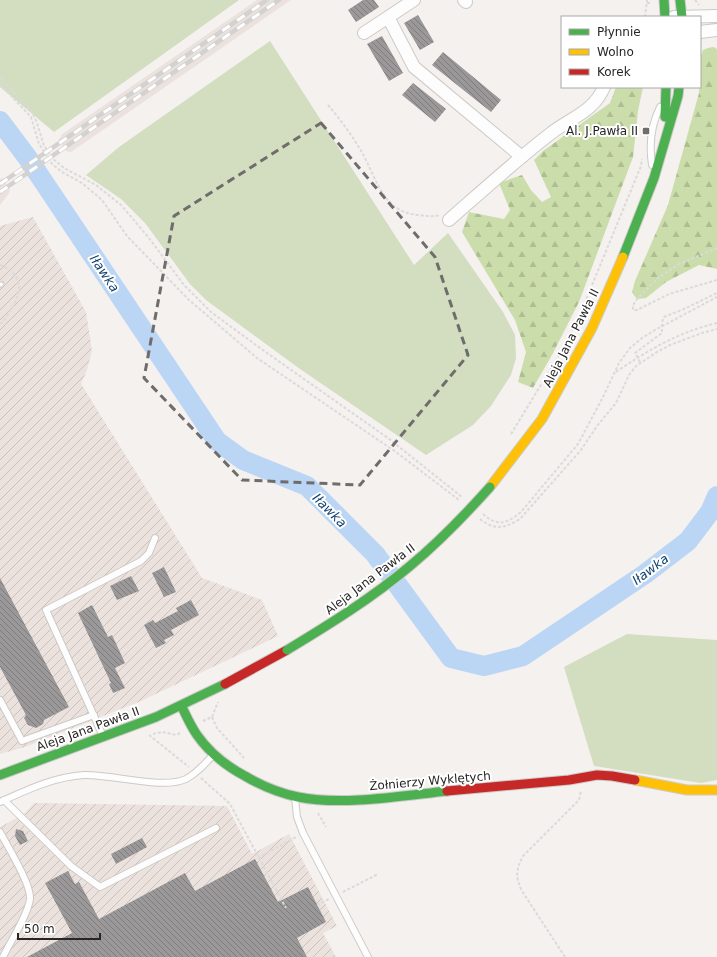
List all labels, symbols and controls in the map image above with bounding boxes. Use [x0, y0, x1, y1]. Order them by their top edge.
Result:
legend [561, 16, 701, 88]
text: Płynnie [597, 25, 641, 39]
text: Wolno [597, 45, 634, 59]
text: Korek [597, 65, 631, 79]
place label: Al. J.Pawła II [566, 124, 638, 138]
marker: Al. J.Pawła II [641, 126, 651, 136]
water label: Iławka [87, 252, 122, 295]
street label: Aleja Jana Pawła II [540, 286, 602, 390]
water label: Iławka [310, 490, 350, 530]
street label: Aleja Jana Pawła II [322, 541, 418, 617]
water label: Iławka [629, 551, 671, 588]
street label: Aleja Jana Pawła II [35, 704, 141, 754]
street label: Żołnierzy Wyklętych [369, 768, 491, 793]
scale bar [18, 915, 100, 941]
text: 50 m [24, 922, 55, 936]

